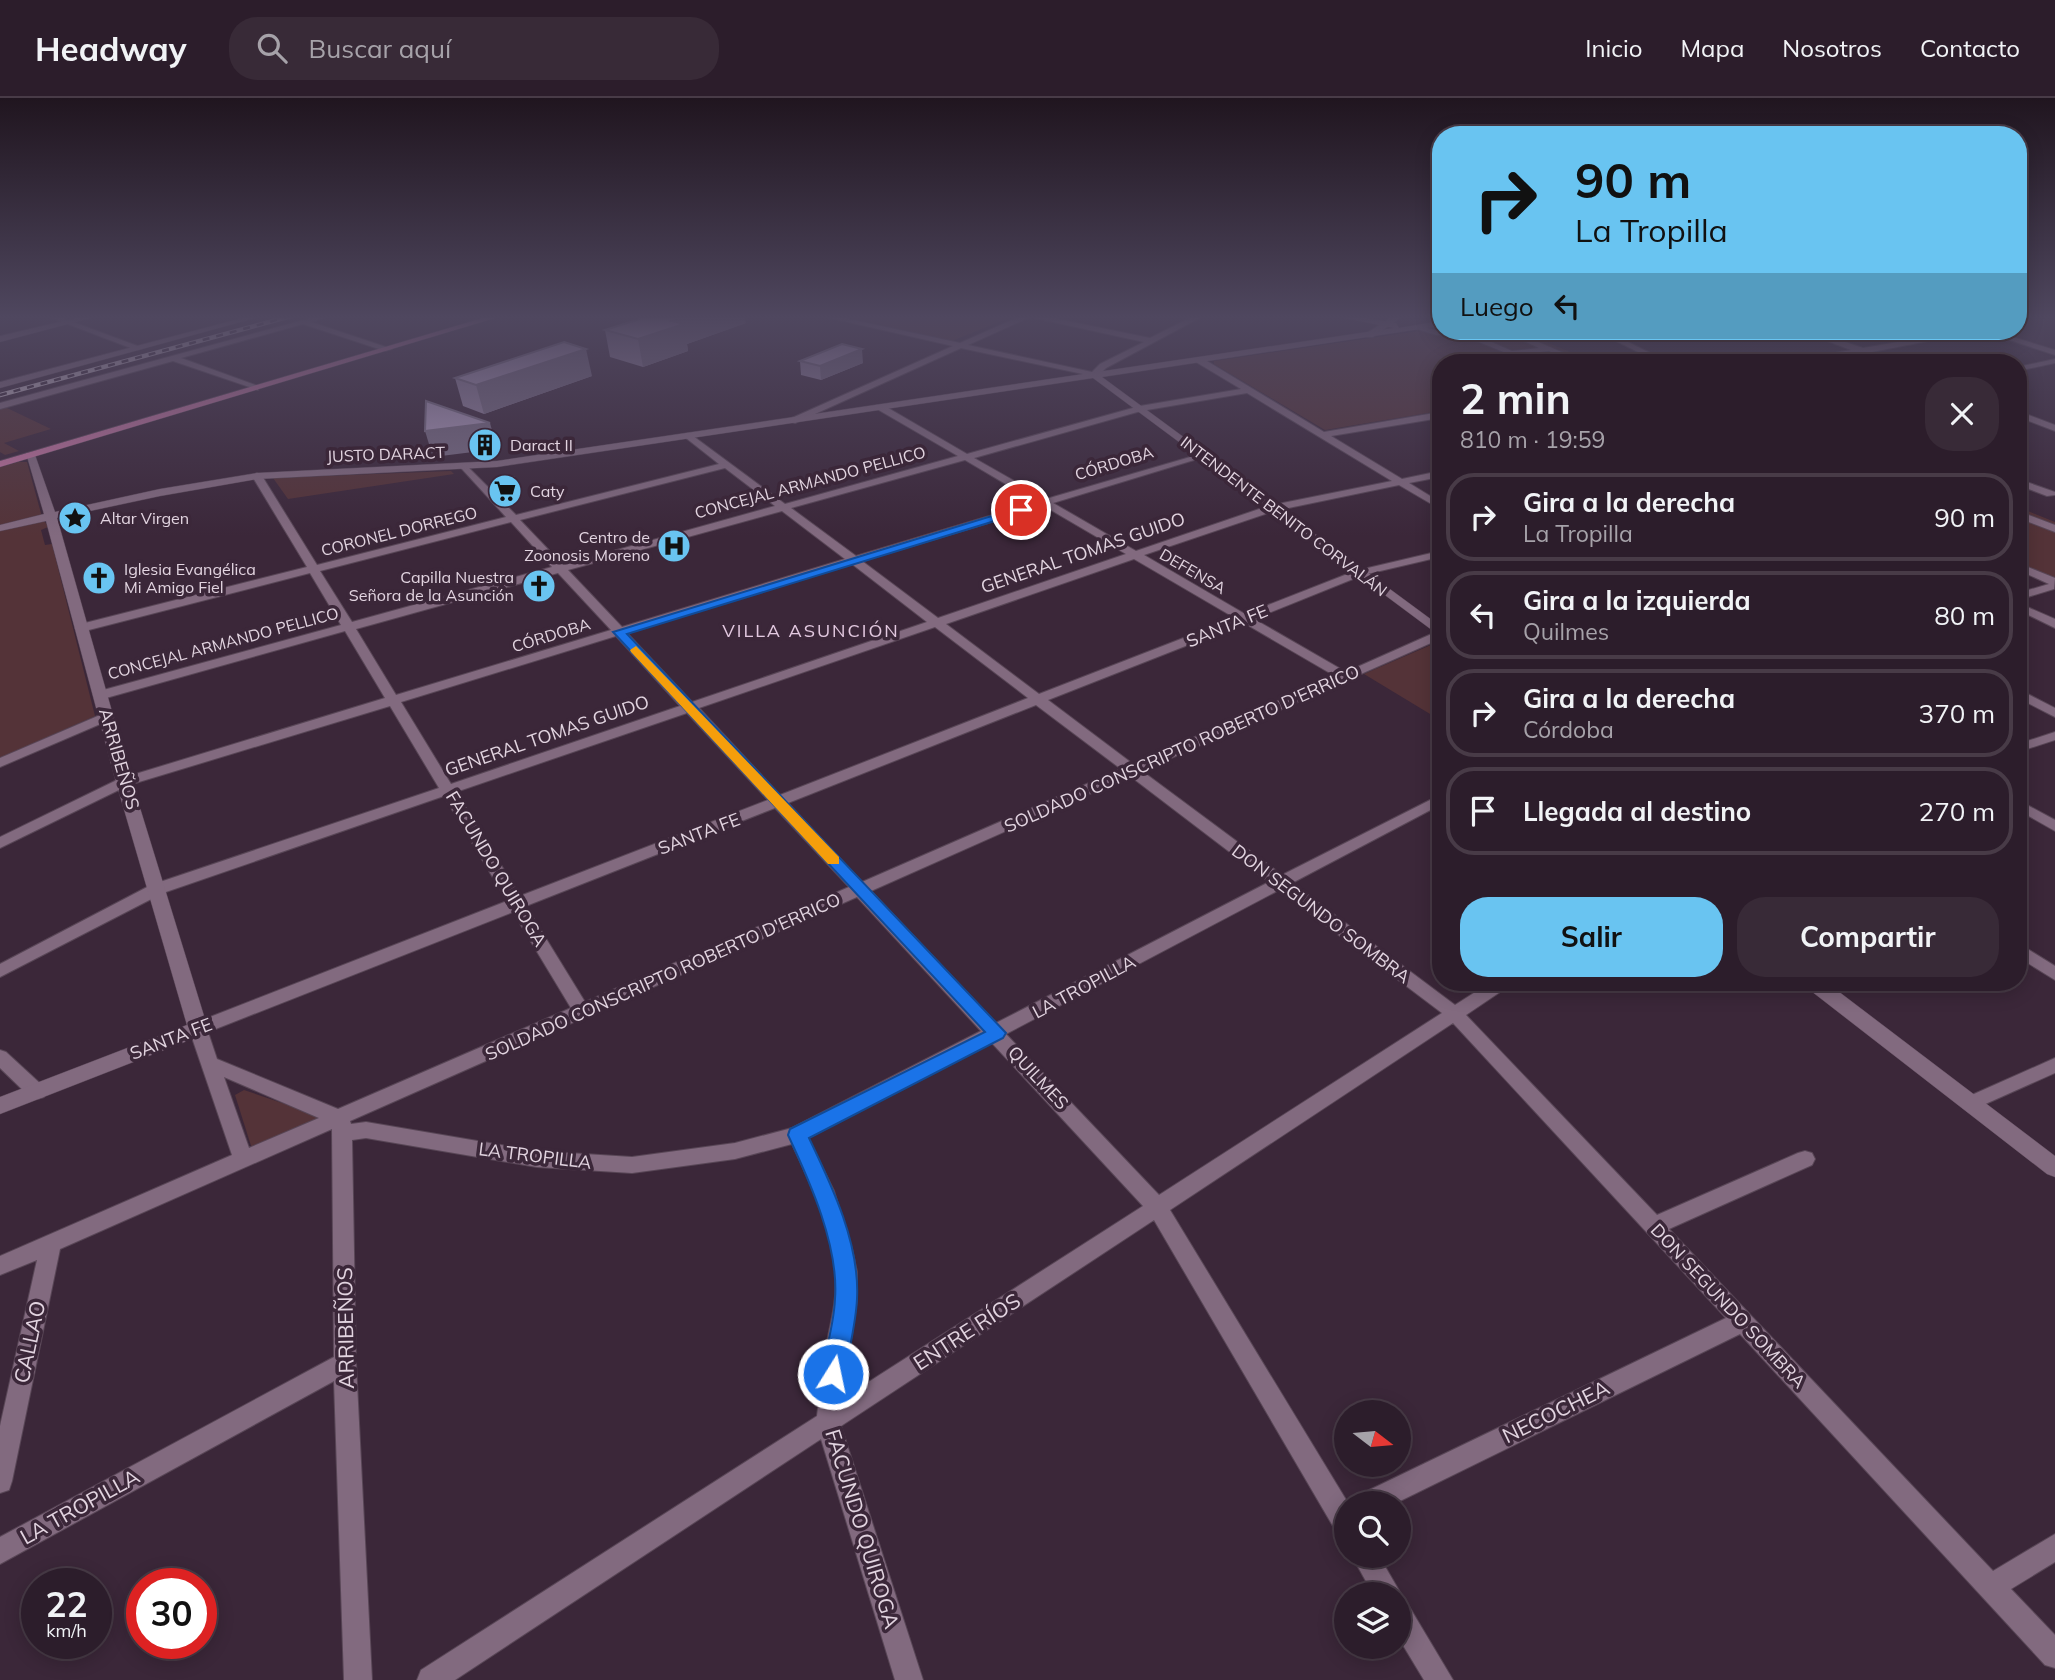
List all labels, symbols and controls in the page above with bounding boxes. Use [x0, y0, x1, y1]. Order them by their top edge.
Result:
search box [229, 17, 719, 80]
text: Headway [35, 28, 187, 69]
icon: search [253, 29, 291, 67]
text: Buscar aquí [309, 32, 451, 65]
text: Inicio [1585, 33, 1642, 63]
text: Mapa [1680, 33, 1744, 63]
text: Nosotros [1782, 33, 1882, 63]
text: Contacto [1920, 33, 2020, 63]
text: 90 m [1575, 149, 1691, 210]
icon: right [1460, 154, 1551, 245]
text: La Tropilla [1575, 210, 1728, 250]
icon: left [1548, 287, 1586, 325]
text: Luego [1460, 290, 1534, 323]
text: 2 min [1460, 372, 1571, 425]
button: close [1925, 377, 1999, 451]
text: 810 m · 19:59 [1460, 425, 1605, 454]
building icon: Daract II [466, 426, 504, 464]
street label: INTENDENTE BENITO CORVALÁN [1177, 432, 1391, 600]
place label: Daract II [510, 435, 573, 455]
street label: CONCEJAL ARMANDO PELLICO [692, 441, 928, 523]
street label: JUSTO DARACT [326, 442, 446, 466]
street label: CÓRDOBA [1072, 442, 1156, 484]
supermarket icon: Caty [486, 472, 524, 510]
pin [991, 480, 1051, 540]
place label: Caty [530, 481, 565, 501]
text: Gira a la derecha [1523, 486, 1735, 519]
icon: arrive [1002, 491, 1040, 529]
icon: right [1464, 498, 1502, 536]
place icon: Altar Virgen [56, 499, 94, 537]
text: 90 m [1934, 501, 1995, 534]
street label: CORONEL DORREGO [319, 502, 479, 560]
street label: GENERAL TOMAS GUIDO [978, 507, 1188, 598]
place label: Altar Virgen [100, 508, 189, 528]
text: La Tropilla [1523, 519, 1633, 548]
place label: Centro de Zoonosis Moreno [524, 527, 650, 565]
hospital icon: Centro de Zoonosis Moreno [655, 527, 693, 565]
street label: DEFENSA [1156, 544, 1230, 598]
church icon: Iglesia Evangélica Mi Amigo Fiel [80, 559, 118, 597]
place label: Iglesia Evangélica Mi Amigo Fiel [124, 559, 256, 597]
place label: Capilla Nuestra Señora de la Asunción [349, 567, 514, 605]
church icon: Capilla Nuestra Señora de la Asunción [520, 567, 558, 605]
text: Gira a la izquierda [1523, 584, 1751, 617]
icon: left [1464, 596, 1502, 634]
street label: SANTA FE [1183, 599, 1271, 652]
text: 80 m [1934, 599, 1995, 632]
street label: CONCEJAL ARMANDO PELLICO [105, 602, 341, 684]
street label: CÓRDOBA [509, 614, 593, 656]
text: Quilmes [1523, 617, 1609, 646]
district label: VILLA ASUNCIÓN [722, 619, 900, 642]
street label: SOLDADO CONSCRIPTO ROBERTO D'ERRICO [1001, 659, 1363, 838]
text: Gira a la derecha [1523, 682, 1735, 715]
street label: GENERAL TOMAS GUIDO [442, 690, 652, 781]
icon: right [1464, 694, 1502, 732]
text: 370 m [1919, 697, 1995, 730]
street label: ARRIBEÑOS [94, 706, 145, 812]
text: Córdoba [1523, 715, 1614, 744]
street label: FACUNDO QUIROGA [441, 787, 552, 951]
icon: arrive [1464, 792, 1502, 830]
text: Llegada al destino [1523, 795, 1751, 828]
text: 270 m [1919, 795, 1995, 828]
street label: SANTA FE [655, 807, 743, 860]
street label: DON SEGUNDO SOMBRA [1228, 839, 1415, 988]
street label: SOLDADO CONSCRIPTO ROBERTO D'ERRICO [482, 887, 844, 1066]
button: Salir [1460, 897, 1723, 977]
button: Compartir [1737, 897, 1999, 977]
street label: LA TROPILLA [1028, 950, 1139, 1023]
street label: SANTA FE [127, 1012, 215, 1065]
street label: QUILMES [1003, 1041, 1074, 1114]
street label: LA TROPILLA [477, 1137, 593, 1174]
street label: DON SEGUNDO SOMBRA [1646, 1218, 1811, 1393]
street label: ARRIBEÑOS [331, 1267, 359, 1389]
street label: ENTRE RÍOS [908, 1287, 1025, 1375]
street label: CALLAO [8, 1298, 50, 1385]
position arrow [796, 1337, 870, 1411]
street label: NECOCHEA [1498, 1374, 1614, 1448]
north arrow [1334, 1400, 1410, 1477]
map controls [1334, 1400, 1411, 1659]
street label: FACUNDO QUIROGA [820, 1426, 906, 1632]
street label: LA TROPILLA [15, 1462, 144, 1550]
button: search [1334, 1491, 1411, 1568]
speed limit sign: 30 [126, 1568, 217, 1659]
text: 22 [45, 1582, 88, 1626]
button: layers [1334, 1582, 1411, 1659]
text: km/h [46, 1619, 87, 1642]

